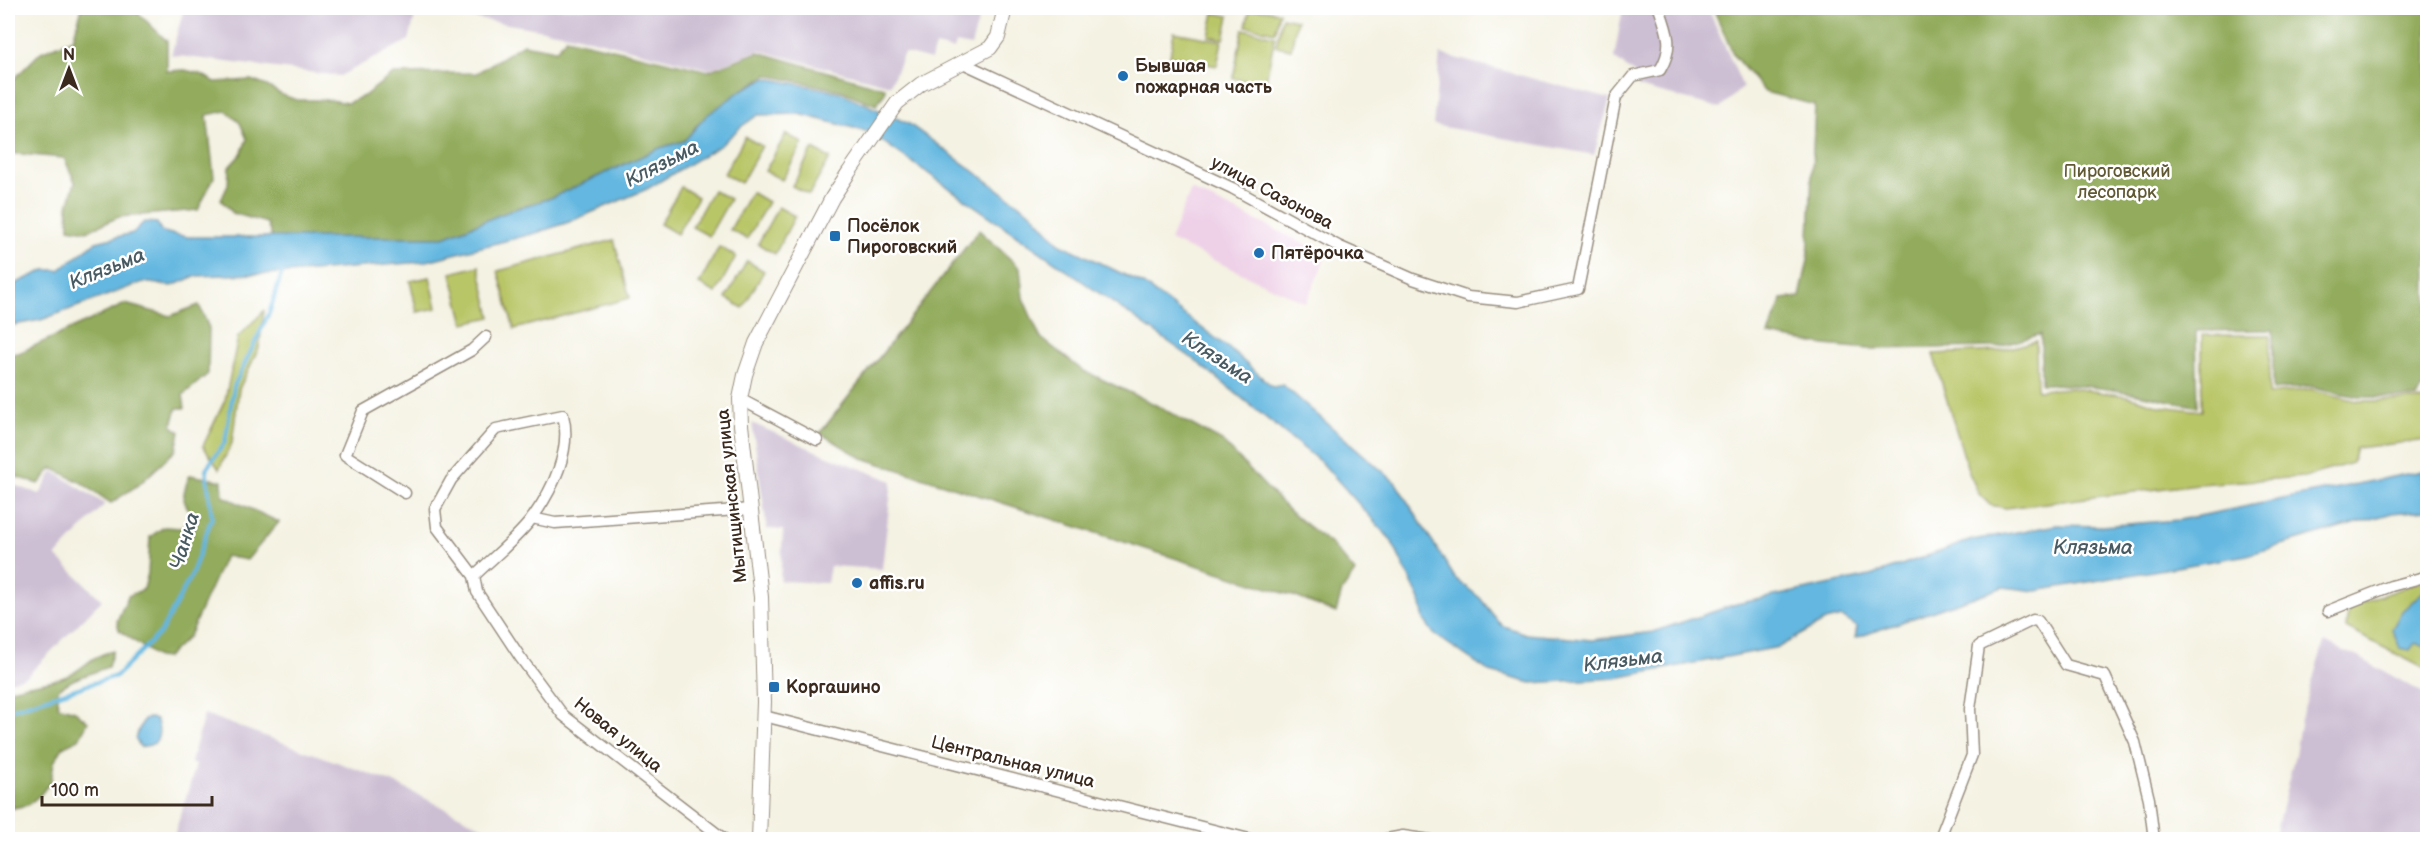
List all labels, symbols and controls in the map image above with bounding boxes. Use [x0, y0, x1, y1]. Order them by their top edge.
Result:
north arrow [39, 39, 99, 99]
text: N [63, 46, 75, 65]
place label: Бывшая пожарная часть [1135, 56, 1273, 98]
marker: Бывшая пожарная часть [1116, 69, 1130, 83]
water label: Клязьма [621, 135, 703, 193]
street label: улица Сазонова [1207, 152, 1337, 234]
park label: Пироговский лесопарк [2063, 161, 2171, 203]
place label: Посёлок Пироговский [847, 216, 957, 258]
marker: Посёлок Пироговский [828, 229, 842, 243]
water label: Клязьма [65, 243, 149, 295]
place label: Пятёрочка [1271, 243, 1364, 264]
marker: Пятёрочка [1252, 246, 1266, 260]
water label: Клязьма [1177, 326, 1257, 390]
street label: Мытищинская улица [712, 408, 752, 584]
water label: Чанка [165, 509, 205, 573]
water label: Клязьма [2053, 536, 2133, 560]
place label: affis.ru [869, 573, 925, 594]
marker: affis.ru [850, 576, 864, 590]
water label: Клязьма [1582, 644, 1664, 678]
place label: Коргашино [786, 677, 881, 698]
marker: Коргашино [767, 680, 781, 694]
street label: Новая улица [570, 693, 667, 777]
street label: Центральная улица [929, 732, 1097, 793]
scale bar [42, 769, 212, 807]
text: 100 m [51, 780, 99, 801]

